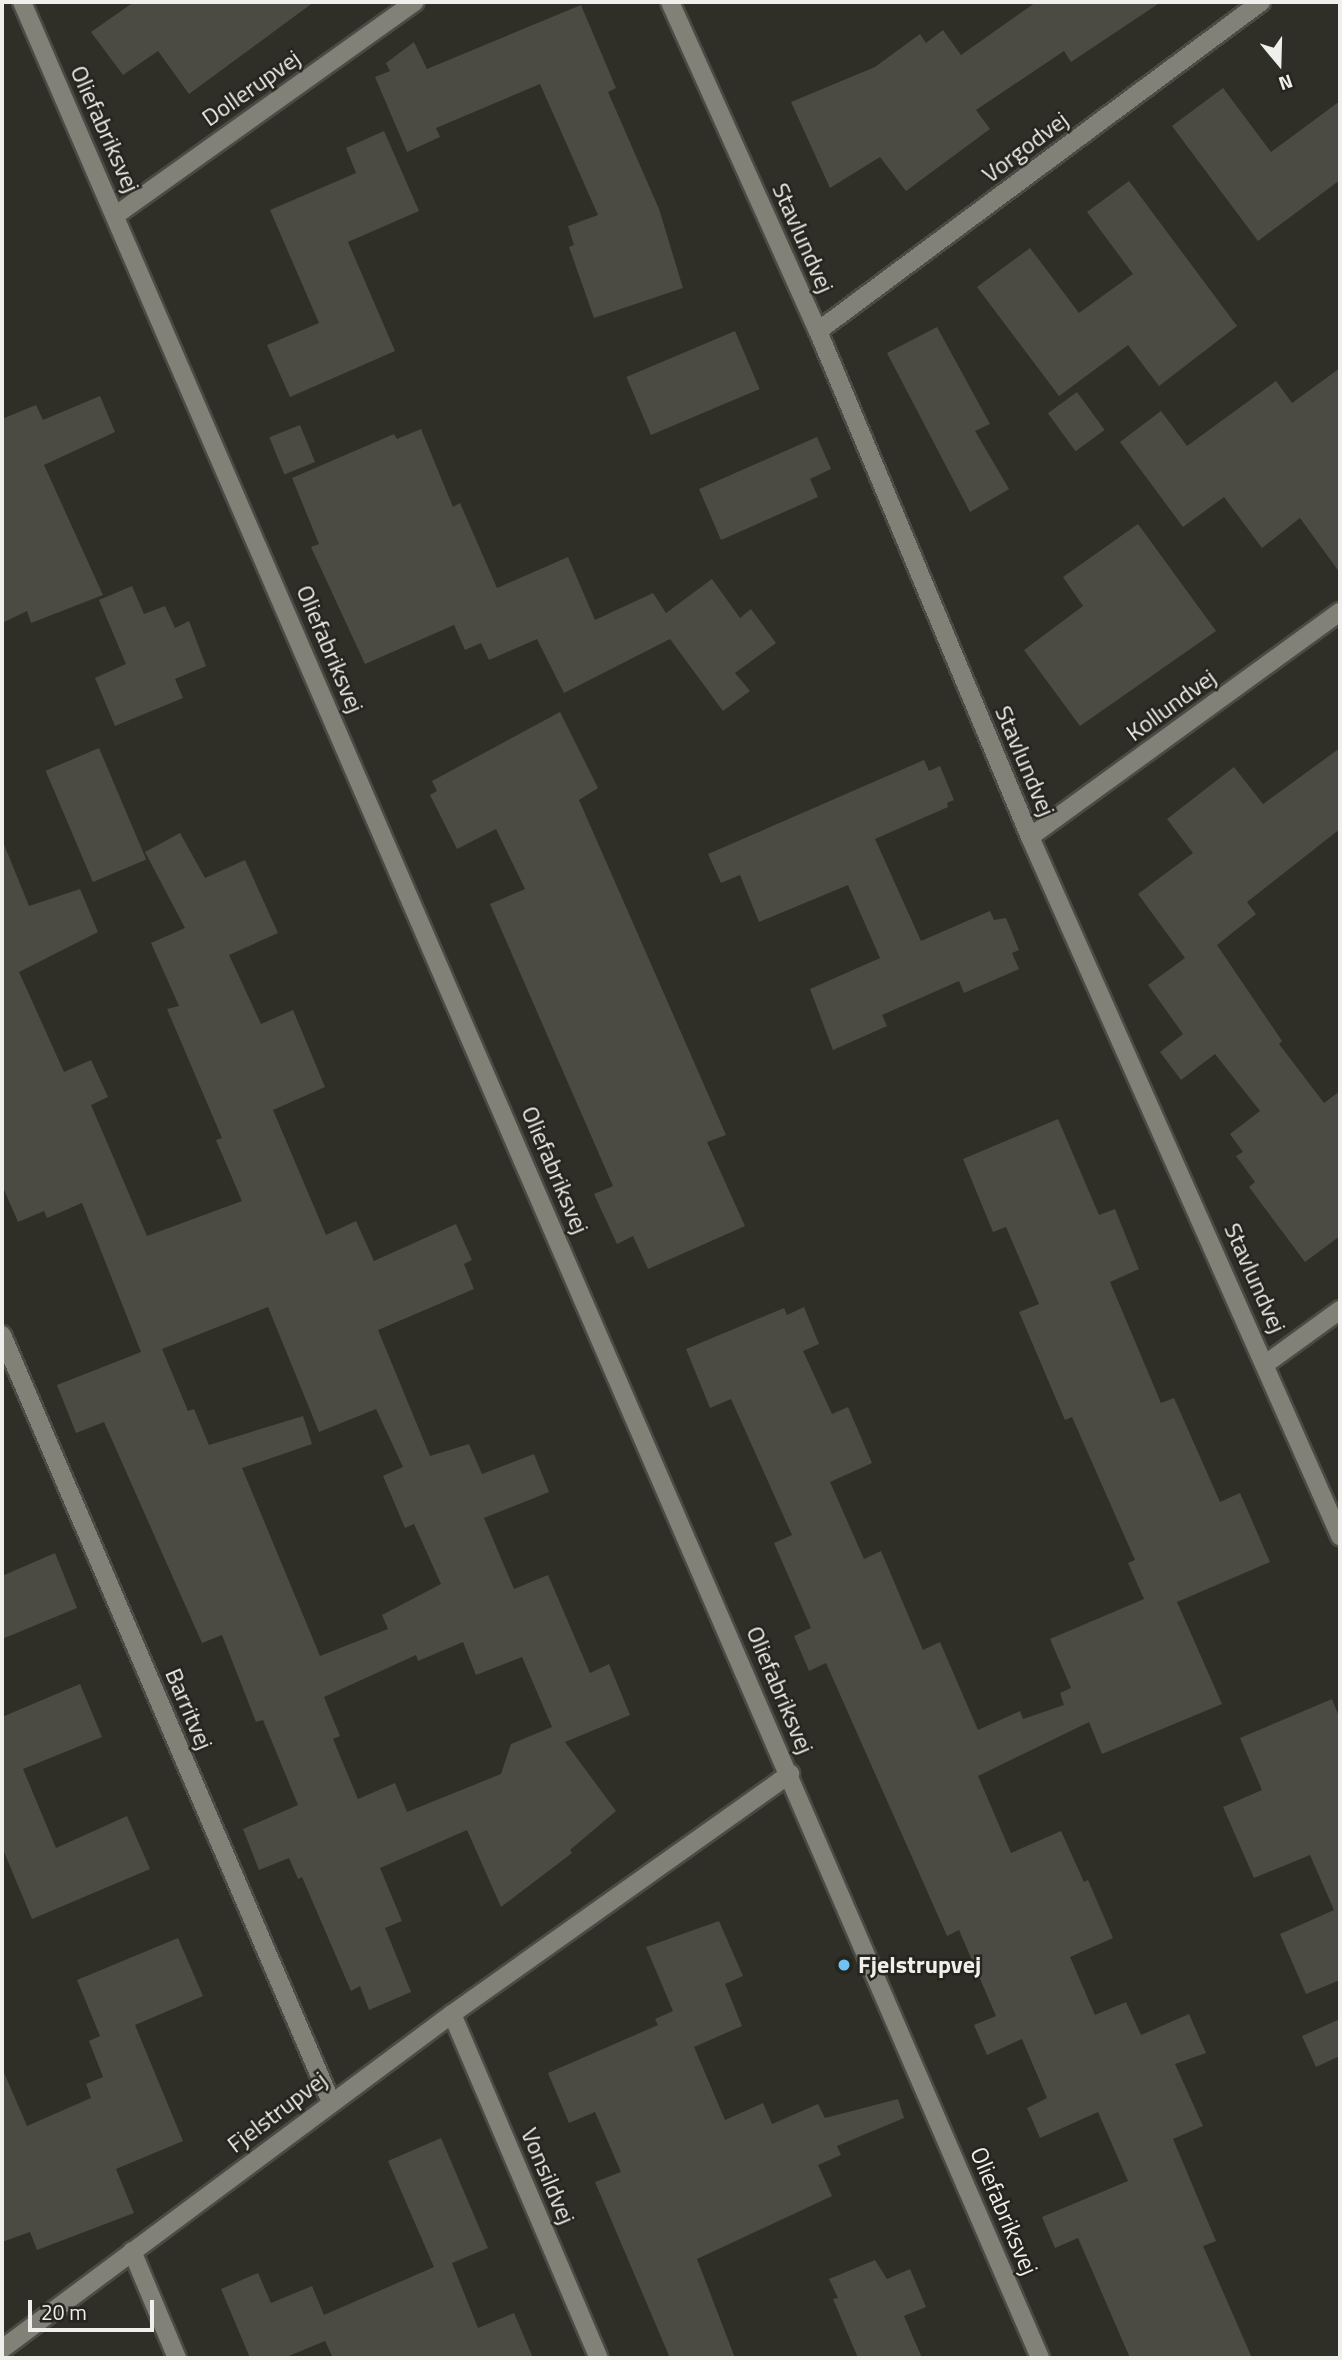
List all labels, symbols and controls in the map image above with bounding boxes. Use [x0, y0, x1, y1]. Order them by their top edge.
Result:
north arrow [1244, 28, 1314, 98]
street label: Dollerupvej [196, 44, 306, 132]
street label: Oliefabriksvej [64, 61, 146, 197]
text: N [1275, 67, 1297, 99]
street label: Vorgodvej [976, 105, 1074, 189]
street label: Stavlundvej [766, 179, 840, 297]
street label: Oliefabriksvej [290, 581, 370, 717]
street label: Kollundvej [1120, 663, 1222, 747]
street label: Stavlundvej [989, 701, 1061, 821]
street label: Oliefabriksvej [515, 1102, 595, 1238]
street label: Stavlundvej [1218, 1219, 1292, 1337]
street label: Oliefabriksvej [740, 1622, 820, 1758]
street label: Barritvej [159, 1664, 219, 1754]
place label: Fjelstrupvej [858, 1951, 981, 1979]
marker: Fjelstrupvej [836, 1957, 852, 1973]
street label: Fjelstrupvej [221, 2065, 333, 2159]
street label: Vonsildvej [515, 2123, 581, 2229]
street label: Oliefabriksvej [964, 2143, 1044, 2279]
scale bar [32, 2286, 158, 2330]
text: 20 m [41, 2296, 87, 2328]

